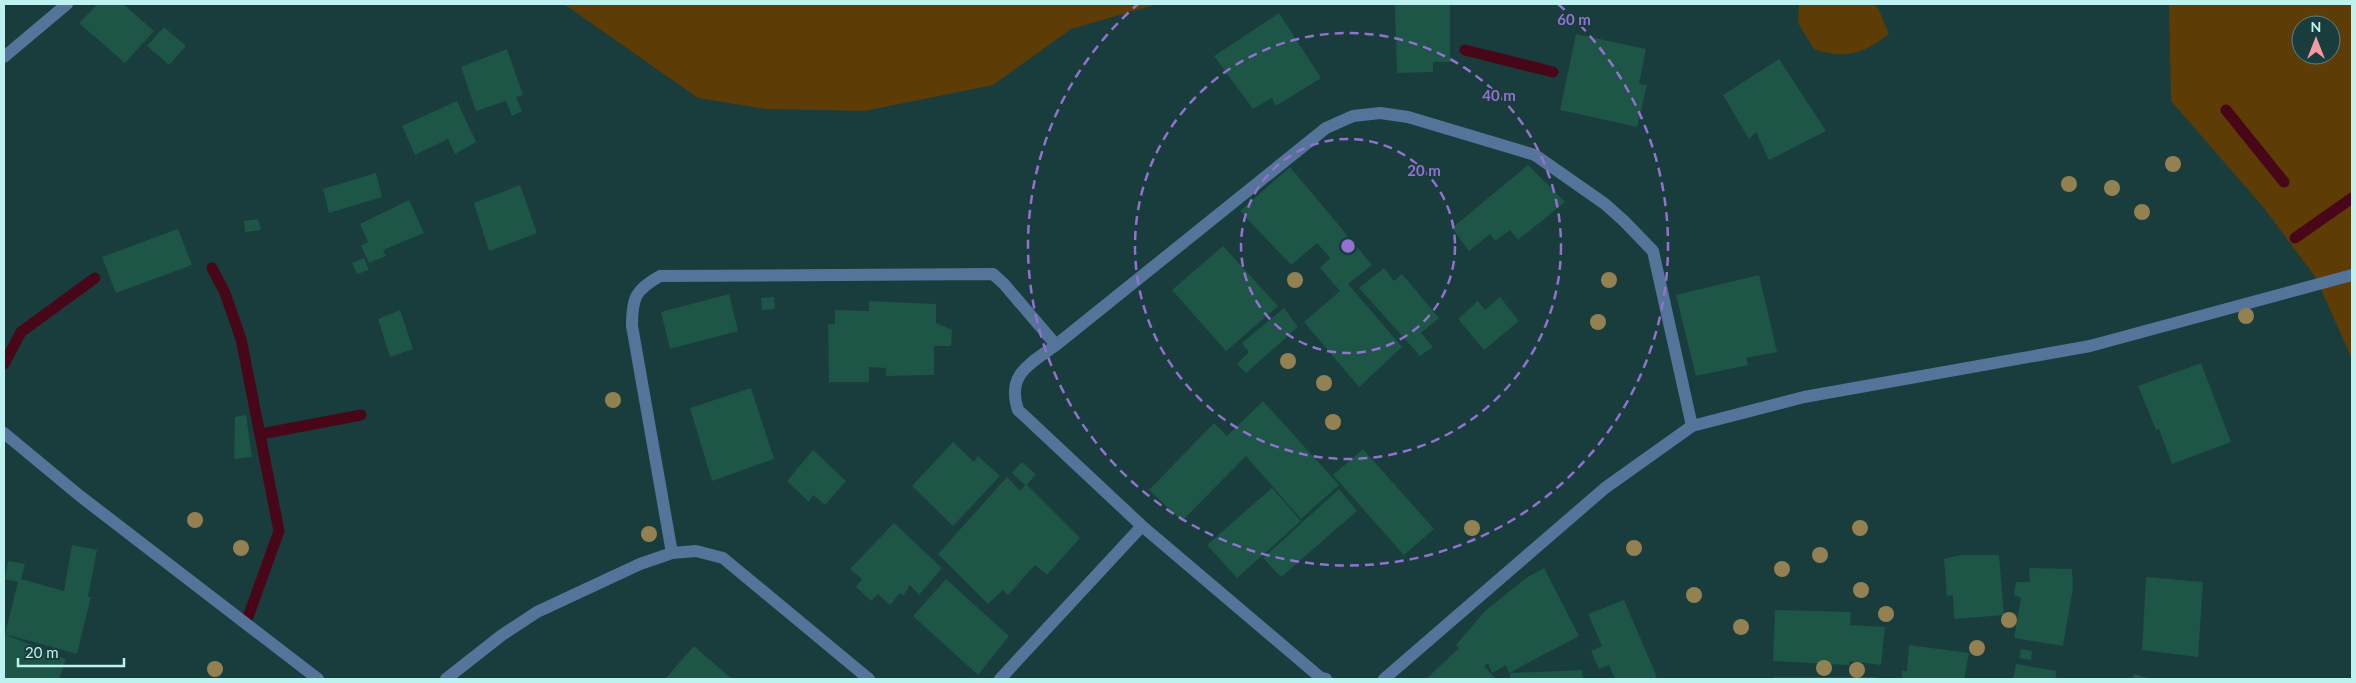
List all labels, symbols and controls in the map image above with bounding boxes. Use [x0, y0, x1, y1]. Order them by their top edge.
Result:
text: 60 m [1557, 10, 1591, 28]
north arrow [2291, 15, 2341, 65]
text: N [2311, 18, 2321, 35]
text: 40 m [1482, 86, 1516, 104]
text: 20 m [1407, 161, 1441, 179]
centre of rings [1339, 237, 1357, 255]
scale bar [18, 636, 124, 668]
text: 20 m [25, 643, 59, 661]

